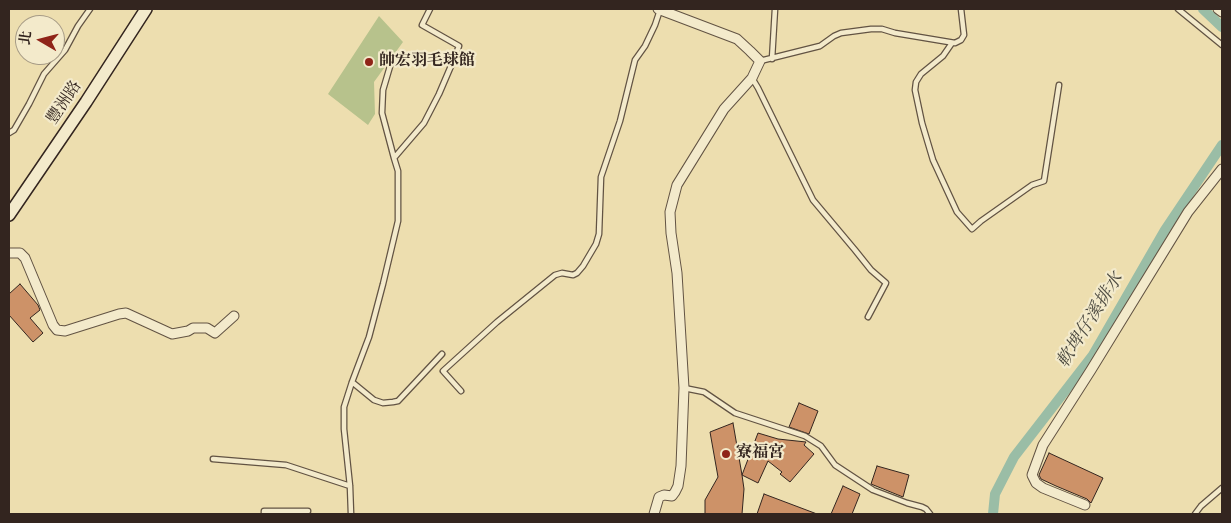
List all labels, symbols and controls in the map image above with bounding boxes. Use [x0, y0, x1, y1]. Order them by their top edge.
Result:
north arrow [15, 15, 65, 65]
text: 北 [16, 30, 35, 46]
place label: 帥宏羽毛球館 [379, 52, 475, 72]
marker: 帥宏羽毛球館 [363, 56, 375, 68]
street label: 豐洲路 [44, 78, 86, 128]
water label: 軟埤仔溪排水 [1053, 269, 1129, 373]
place label: 寮福宮 [736, 444, 784, 464]
marker: 寮福宮 [720, 448, 732, 460]

